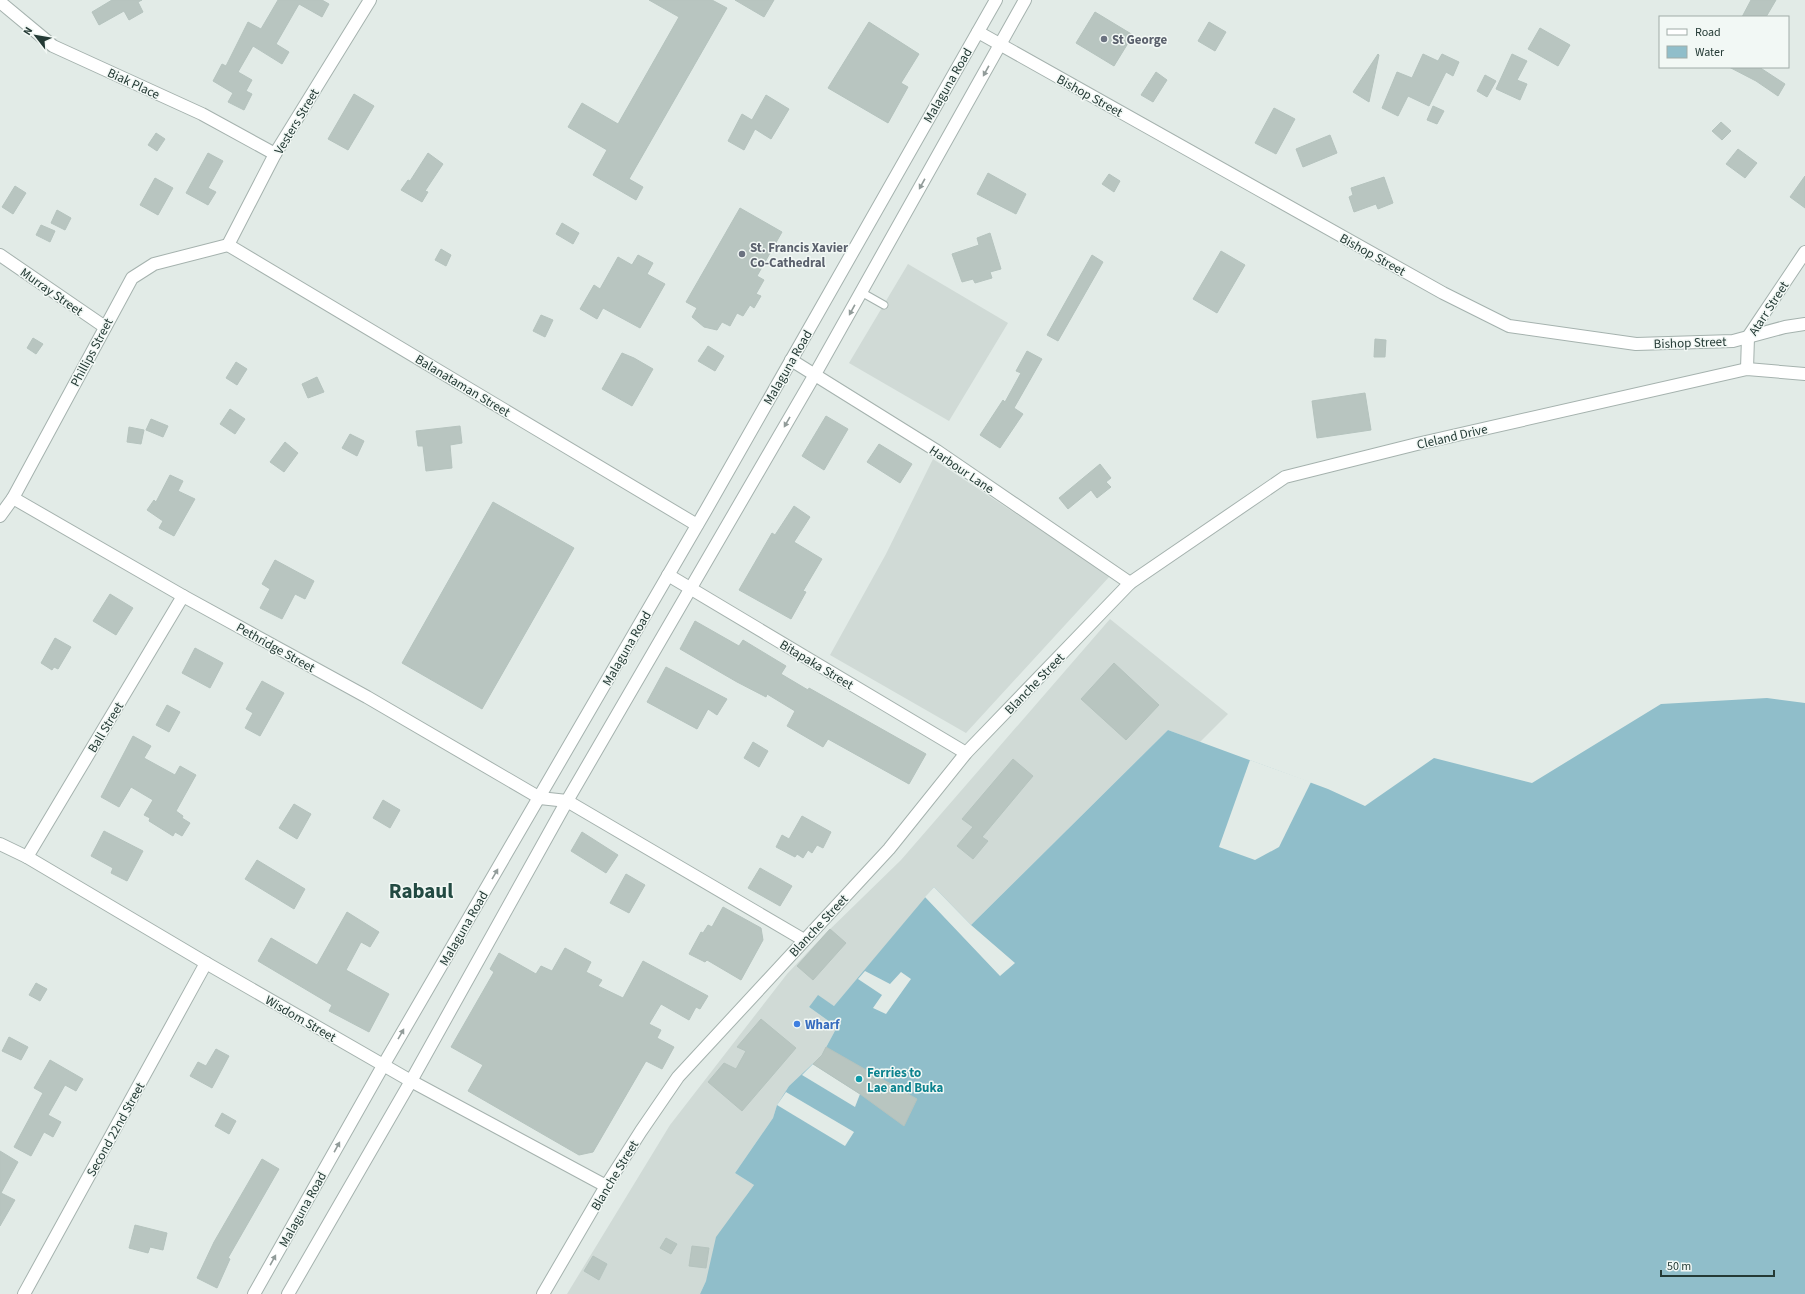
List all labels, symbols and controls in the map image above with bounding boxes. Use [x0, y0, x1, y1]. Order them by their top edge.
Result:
north arrow [16, 16, 56, 56]
legend [1659, 16, 1789, 68]
text: N [20, 24, 36, 38]
text: Road [1695, 24, 1721, 41]
place label: St George [1112, 31, 1167, 49]
marker: St George [1099, 34, 1109, 44]
text: Water [1695, 44, 1725, 61]
street label: Malaguna Road [919, 45, 977, 126]
street label: Biak Place [105, 64, 163, 104]
one-way arrow [983, 65, 990, 77]
street label: Bishop Street [1053, 70, 1126, 122]
street label: Vesters Street [270, 85, 324, 158]
one-way arrow [919, 178, 926, 190]
street label: Bishop Street [1336, 229, 1409, 281]
place label: St. Francis Xavier Co-Cathedral [750, 239, 849, 272]
marker: St. Francis Xavier Co-Cathedral [737, 249, 747, 259]
street label: Murray Street [16, 264, 87, 320]
street label: Atarr Street [1744, 277, 1794, 339]
one-way arrow [848, 304, 855, 315]
street label: Phillips Street [66, 314, 118, 390]
street label: Malaguna Road [759, 327, 817, 408]
street label: Bishop Street [1653, 333, 1727, 353]
street label: Balanataman Street [412, 350, 514, 422]
one-way arrow [783, 417, 791, 427]
street label: Cleland Drive [1415, 420, 1489, 454]
street label: Harbour Lane [926, 442, 997, 498]
street label: Malaguna Road [598, 608, 656, 689]
street label: Pethridge Street [233, 619, 319, 677]
street label: Bitapaka Street [776, 636, 857, 694]
street label: Blanche Street [1001, 649, 1069, 718]
street label: Ball Street [84, 698, 128, 756]
one-way arrow [492, 868, 499, 880]
district label: Rabaul [389, 876, 453, 906]
street label: Malaguna Road [435, 888, 493, 969]
street label: Blanche Street [785, 890, 853, 961]
street label: Wisdom Street [262, 991, 340, 1047]
place label: Wharf [805, 1016, 840, 1034]
marker: Wharf [792, 1019, 802, 1029]
one-way arrow [398, 1028, 405, 1040]
place label: Ferries to Lae and Buka [867, 1064, 943, 1097]
marker: Ferries to Lae and Buka [854, 1074, 864, 1084]
street label: Second 22nd Street [82, 1078, 150, 1180]
street label: Blanche Street [587, 1136, 643, 1214]
one-way arrow [333, 1141, 340, 1153]
street label: Malaguna Road [275, 1169, 331, 1250]
scale bar [1661, 1252, 1774, 1278]
one-way arrow [269, 1254, 276, 1266]
text: 50 m [1667, 1258, 1691, 1275]

